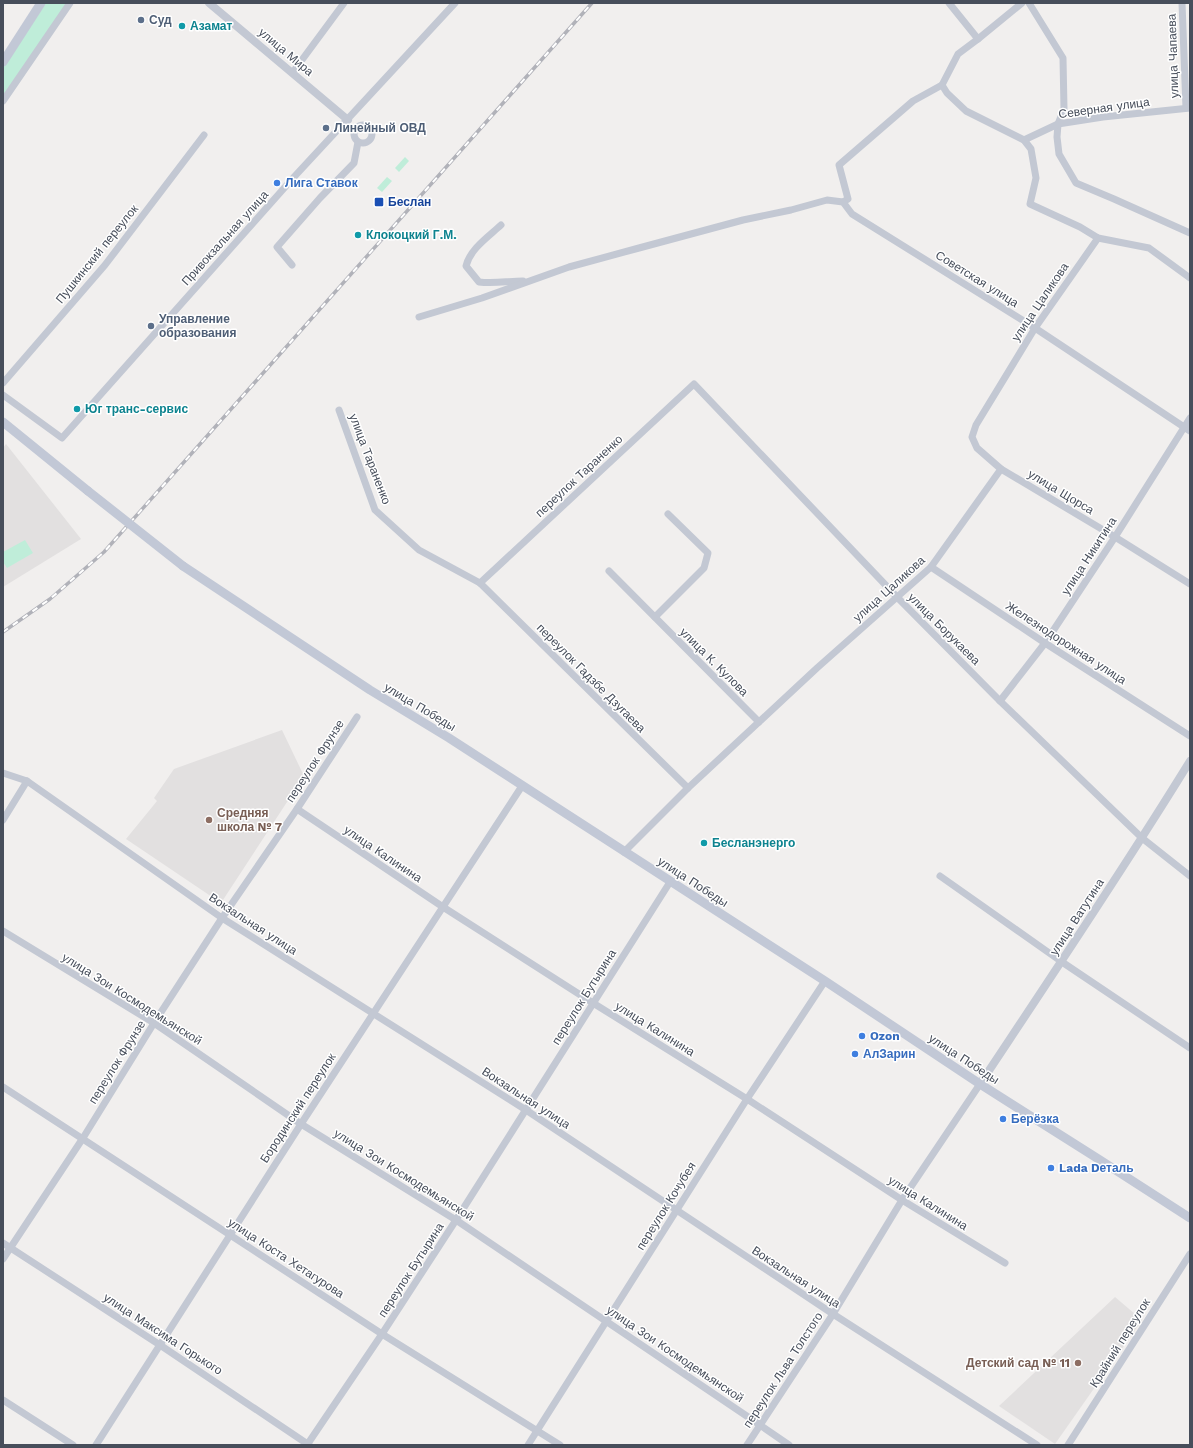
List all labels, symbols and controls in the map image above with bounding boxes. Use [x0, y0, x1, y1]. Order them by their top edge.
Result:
place label: Суд [149, 13, 172, 27]
street label: улица Чапаева [1165, 13, 1181, 98]
marker: Суд [136, 15, 146, 25]
place label: Азамат [190, 19, 233, 33]
marker: Азамат [177, 21, 187, 31]
street label: улица Мира [256, 25, 316, 79]
street label: Северная улица [1058, 95, 1151, 121]
place label: Линейный ОВД [334, 121, 426, 135]
marker: Линейный ОВД [321, 123, 331, 133]
place label: Лига Ставок [285, 176, 359, 190]
marker: Лига Ставок [272, 178, 282, 188]
street label: Привокзальная улица [179, 188, 271, 288]
place label: Беслан [388, 195, 431, 209]
marker: Беслан [373, 196, 385, 208]
street label: Пушкинский переулок [53, 201, 142, 306]
place label: Клокоцкий Г.М. [366, 228, 457, 242]
marker: Клокоцкий Г.М. [353, 230, 363, 240]
street label: Советская улица [933, 248, 1021, 310]
street label: улица Цаликова [1009, 260, 1072, 344]
place label: Управление образования [159, 312, 236, 340]
marker: Управление образования [146, 321, 156, 331]
place label: Юг транс-сервис [85, 402, 188, 416]
marker: Юг транс-сервис [72, 404, 82, 414]
street label: улица Тараненко [346, 412, 394, 507]
street label: переулок Тараненко [533, 432, 626, 520]
street label: улица Щорса [1026, 467, 1097, 517]
street label: улица Никитина [1059, 514, 1120, 598]
street label: улица Цаликова [850, 553, 928, 625]
street label: улица Борукаева [905, 590, 983, 668]
street label: Железнодорожная улица [1003, 599, 1129, 687]
street label: переулок Гадзбе Дзугаева [534, 621, 648, 735]
street label: улица К. Кулова [677, 625, 751, 699]
street label: улица Победы [382, 680, 458, 734]
street label: переулок Фрунзе [283, 717, 347, 805]
place label: Средняя школа № 7 [217, 806, 282, 834]
marker: Средняя школа № 7 [204, 815, 214, 825]
street label: улица Калинина [341, 823, 425, 885]
place label: Бесланэнерго [712, 836, 795, 850]
marker: Бесланэнерго [699, 838, 709, 848]
street label: улица Победы [655, 854, 731, 910]
street label: улица Ватутина [1047, 876, 1107, 958]
street label: Вокзальная улица [206, 890, 300, 958]
street label: переулок Бутырина [549, 947, 619, 1047]
street label: улица Зои Космодемьянской [60, 950, 204, 1048]
street label: улица Калинина [613, 999, 698, 1059]
street label: переулок Фрунзе [86, 1017, 148, 1106]
place label: Ozon [870, 1029, 900, 1043]
marker: Ozon [857, 1031, 867, 1041]
street label: улица Победы [926, 1031, 1002, 1087]
place label: АлЗарин [863, 1047, 915, 1061]
marker: АлЗарин [850, 1049, 860, 1059]
street label: Бородинский переулок [257, 1050, 339, 1165]
street label: Вокзальная улица [479, 1064, 573, 1132]
place label: Берёзка [1011, 1112, 1059, 1126]
marker: Берёзка [998, 1114, 1008, 1124]
street label: улица Зои Космодемьянской [332, 1126, 476, 1224]
street label: переулок Кочубея [633, 1159, 699, 1253]
place label: Lada Dеталь [1059, 1161, 1134, 1175]
marker: Lada Dеталь [1046, 1163, 1056, 1173]
street label: улица Калинина [886, 1173, 971, 1233]
street label: улица Коста Хетагурова [225, 1215, 347, 1301]
street label: переулок Бутырина [375, 1220, 447, 1320]
street label: Вокзальная улица [749, 1243, 843, 1311]
street label: улица Максима Горького [101, 1290, 225, 1378]
street label: Крайний переулок [1087, 1295, 1153, 1390]
street label: улица Зои Космодемьянской [604, 1303, 746, 1405]
street label: переулок Льва Толстого [740, 1309, 826, 1430]
place label: Детский сад № 11 [966, 1356, 1070, 1370]
marker: Детский сад № 11 [1073, 1358, 1083, 1368]

